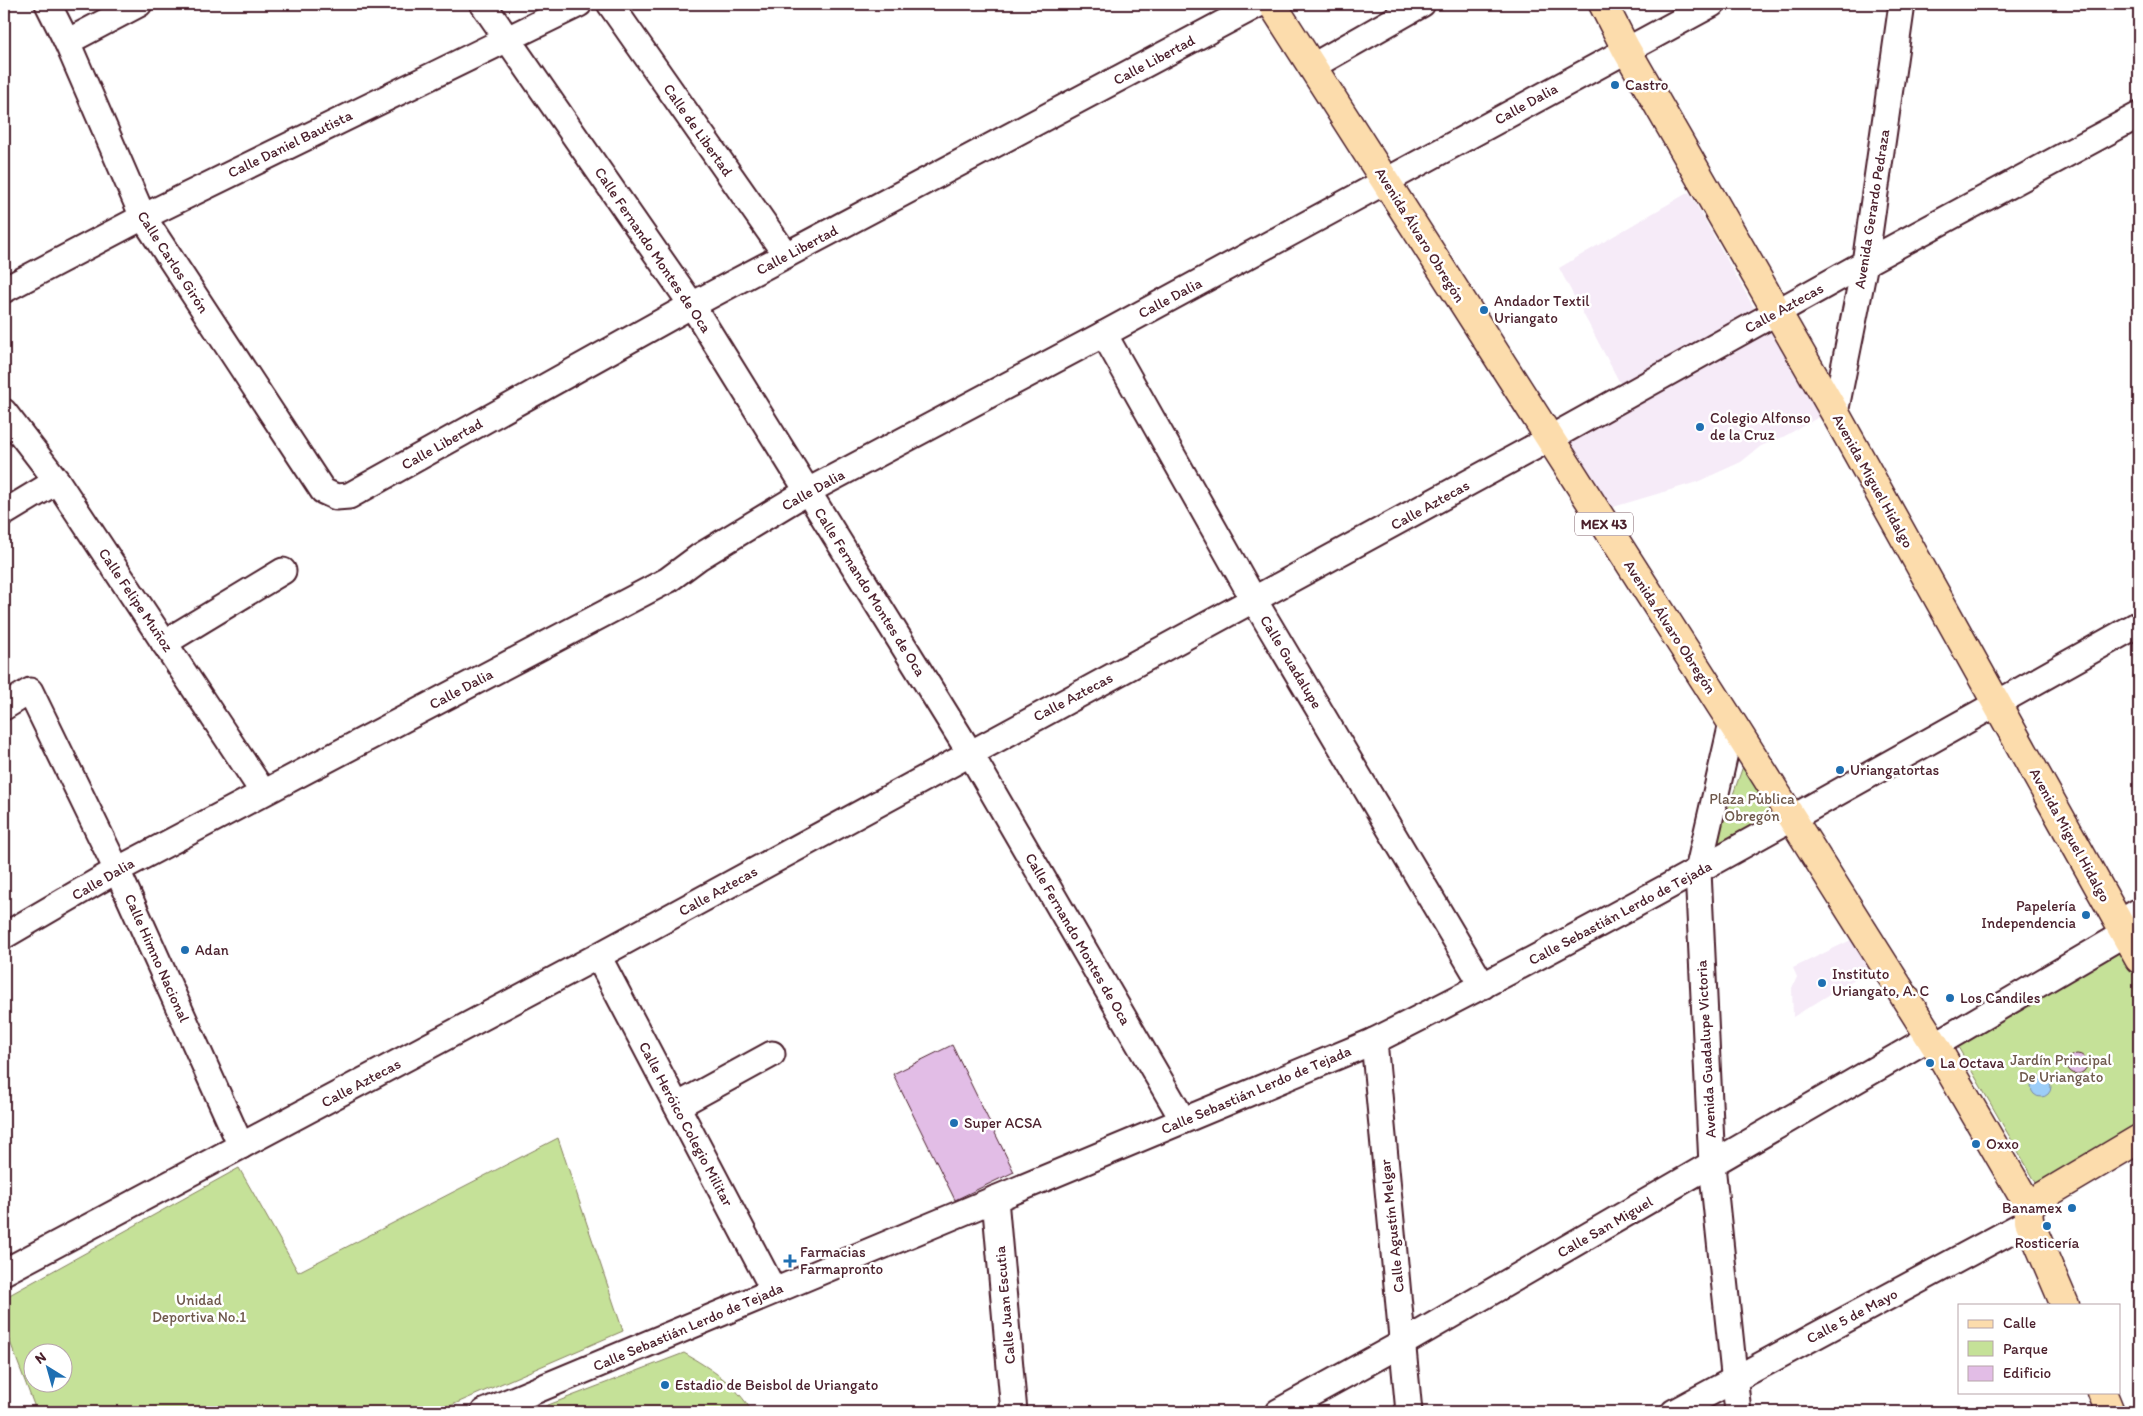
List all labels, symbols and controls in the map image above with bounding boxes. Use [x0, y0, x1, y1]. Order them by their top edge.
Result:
street label: Calle Libertad [1110, 31, 1198, 89]
place label: Castro [1625, 76, 1668, 94]
street label: Calle Dalia [1491, 79, 1561, 129]
marker: Castro [1609, 79, 1621, 91]
street label: Calle de Libertad [659, 80, 737, 180]
street label: Calle Daniel Bautista [225, 106, 355, 182]
street label: Avenida Gerardo Pedraza [1850, 128, 1894, 290]
street label: Calle Fernando Montes de Oca [591, 164, 715, 336]
street label: Avenida Álvaro Obregón [1371, 164, 1469, 306]
street label: Calle Carlos Girón [133, 208, 213, 317]
street label: Calle Libertad [753, 221, 841, 279]
street label: Calle Dalia [1135, 274, 1205, 322]
street label: Calle Aztecas [1741, 279, 1827, 337]
place label: Andador Textil Uriangato [1494, 292, 1590, 327]
marker: Andador Textil Uriangato [1478, 304, 1490, 316]
place label: Colegio Alfonso de la Cruz [1710, 409, 1811, 444]
street label: Avenida Miguel Hidalgo [1829, 411, 1917, 551]
street label: Calle Libertad [398, 414, 486, 474]
marker: Colegio Alfonso de la Cruz [1694, 421, 1706, 433]
street label: Calle Dalia [778, 465, 848, 515]
street label: Calle Aztecas [1387, 476, 1473, 534]
street label: Calle Fernando Montes de Oca [810, 504, 930, 680]
road number: MEX 43 [1575, 512, 1633, 536]
street label: Calle Felipe Muñoz [95, 545, 177, 655]
street label: Avenida Álvaro Obregón [1620, 557, 1720, 698]
street label: Calle Guadalupe [1256, 612, 1326, 712]
street label: Calle Dalia [426, 665, 496, 713]
street label: Calle Aztecas [1030, 668, 1116, 725]
place label: Uriangatortas [1850, 761, 1940, 779]
marker: Uriangatortas [1834, 764, 1846, 776]
street label: Avenida Miguel Hidalgo [2026, 765, 2114, 905]
park label: Plaza Pública Obregón [1709, 790, 1795, 825]
street label: Calle Fernando Montes de Oca [1021, 850, 1135, 1029]
street label: Calle Dalia [69, 854, 138, 904]
street label: Calle Sebastián Lerdo de Tejada [1525, 857, 1715, 969]
street label: Calle Aztecas [675, 862, 761, 920]
street label: Calle Himno Nacional [121, 891, 194, 1026]
place label: Papelería Independencia [1981, 897, 2077, 932]
marker: Papelería Independencia [2080, 909, 2092, 921]
place label: Adan [195, 941, 229, 959]
marker: Adan [179, 944, 191, 956]
street label: Avenida Guadalupe Victoria [1692, 959, 1720, 1138]
place label: Instituto Uriangato, A. C [1832, 965, 1930, 1000]
marker: Instituto Uriangato, A. C [1816, 977, 1828, 989]
place label: Los Candiles [1960, 989, 2041, 1007]
marker: Los Candiles [1944, 992, 1956, 1004]
street label: Calle Heróico Colegio Militar [635, 1039, 737, 1209]
street label: Calle Sebastián Lerdo de Tejada [1158, 1041, 1354, 1138]
park label: Jardín Principal De Uriangato [2010, 1051, 2113, 1086]
street label: Calle Aztecas [318, 1054, 404, 1111]
place label: La Octava [1940, 1054, 2005, 1072]
marker: La Octava [1924, 1057, 1936, 1069]
place label: Super ACSA [964, 1114, 1042, 1132]
marker: Super ACSA [948, 1117, 960, 1129]
place label: Oxxo [1986, 1135, 2019, 1153]
marker: Oxxo [1970, 1138, 1982, 1150]
street label: Calle Agustín Melgar [1376, 1158, 1408, 1294]
street label: Calle San Miguel [1554, 1192, 1657, 1262]
place label: Banamex [2002, 1199, 2063, 1217]
marker: Banamex [2066, 1202, 2078, 1214]
marker: Rosticería [2041, 1220, 2053, 1232]
place label: Rosticería [2015, 1234, 2080, 1252]
place label: Farmacias Farmapronto [800, 1243, 883, 1278]
street label: Calle Juan Escutia [991, 1245, 1019, 1365]
marker: Farmacias Farmapronto [784, 1255, 796, 1267]
street label: Calle Sebastián Lerdo de Tejada [590, 1278, 786, 1375]
street label: Calle 5 de Mayo [1803, 1284, 1901, 1348]
park label: Unidad Deportiva No.1 [152, 1291, 246, 1326]
legend [1958, 1304, 2120, 1394]
text: Calle [2003, 1314, 2036, 1332]
text: Parque [2003, 1340, 2048, 1358]
north arrow [22, 1344, 72, 1394]
text: N [32, 1348, 49, 1368]
text: Edificio [2003, 1364, 2051, 1382]
place label: Estadio de Beisbol de Uriangato [675, 1376, 878, 1394]
marker: Estadio de Beisbol de Uriangato [659, 1379, 671, 1391]

